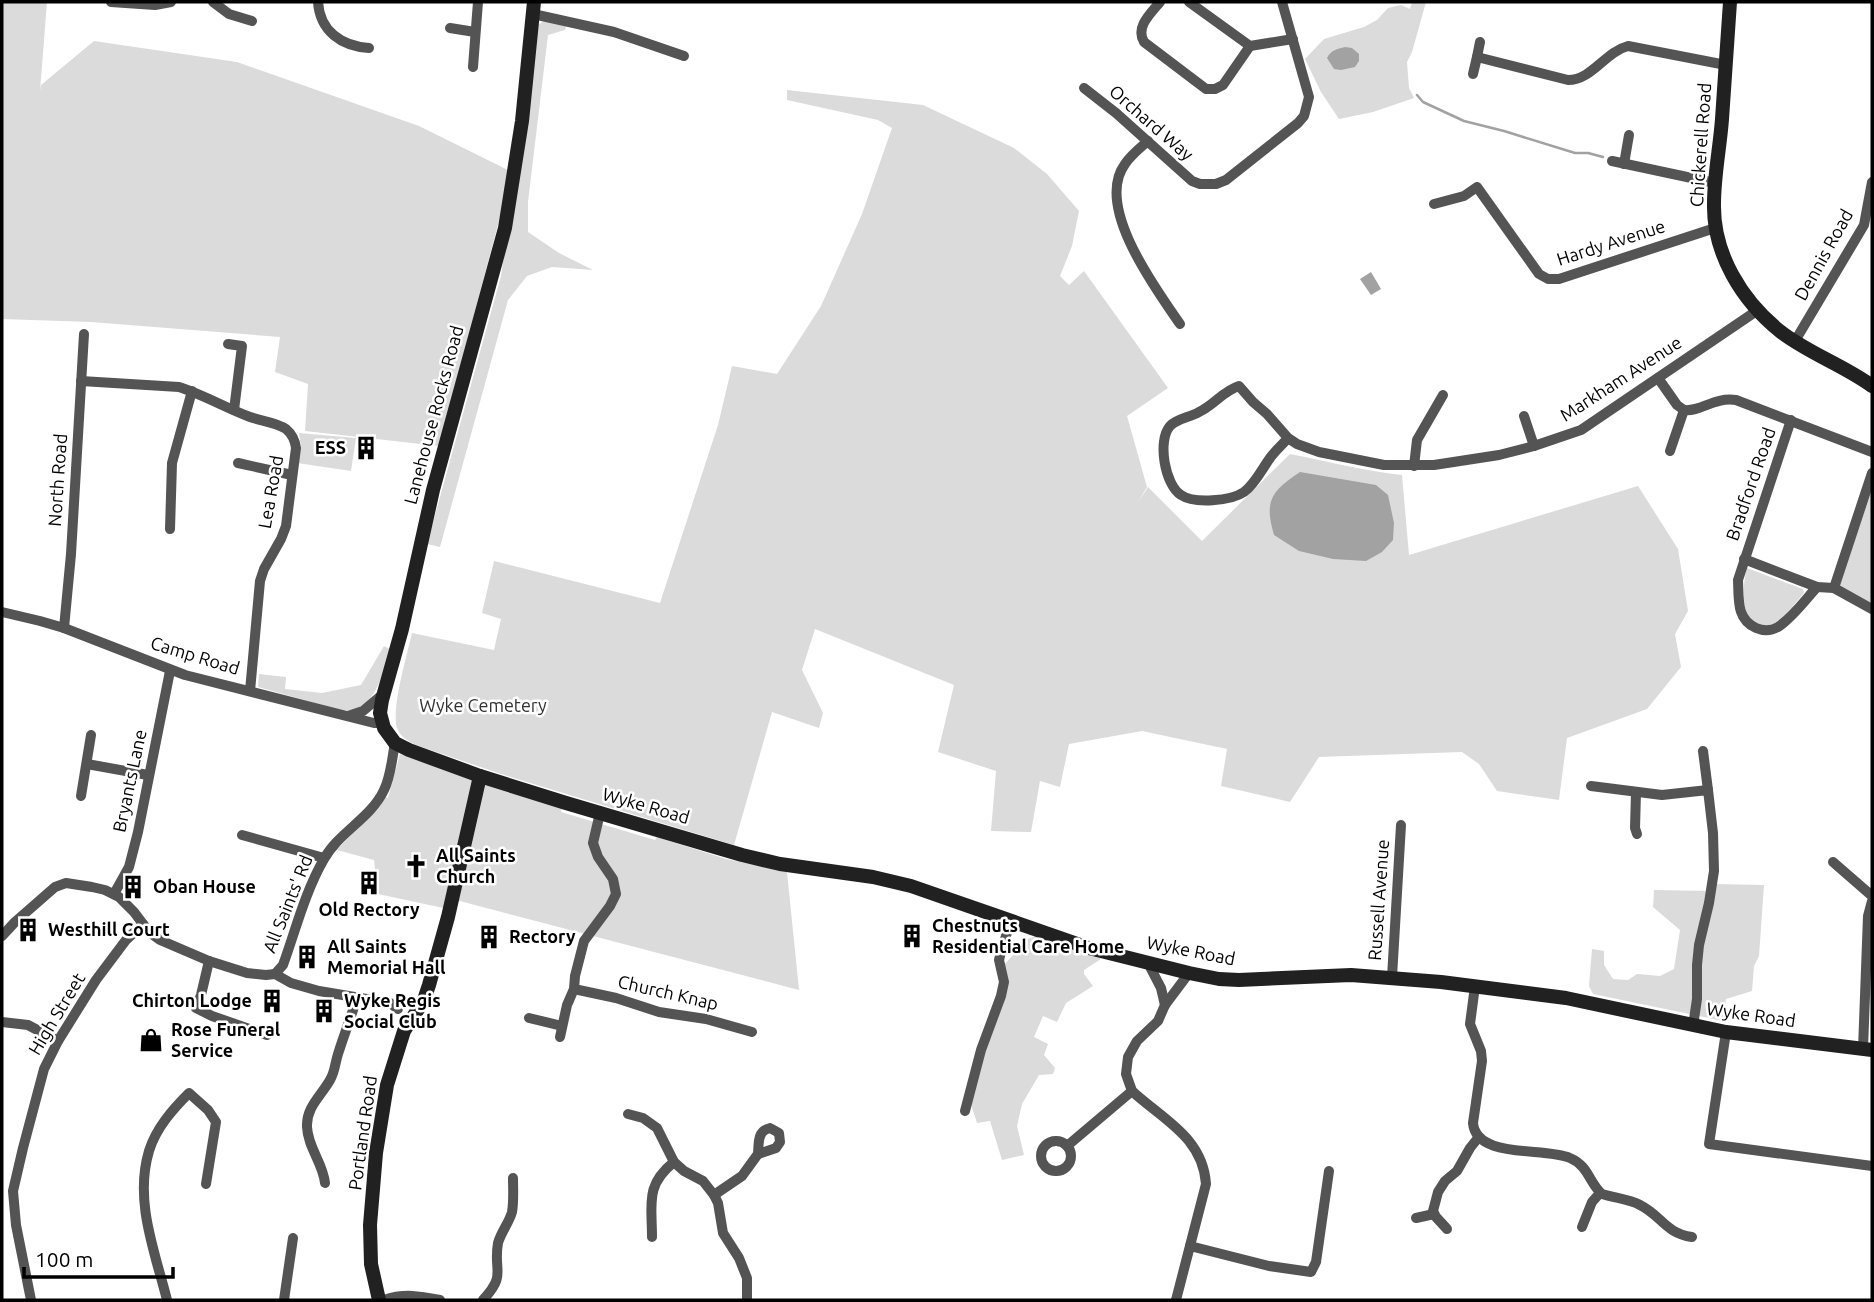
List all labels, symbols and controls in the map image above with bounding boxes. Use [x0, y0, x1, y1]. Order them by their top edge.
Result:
street label: Orchard Way [1106, 80, 1198, 164]
street label: Chickerell Road [1686, 82, 1714, 208]
street label: Dennis Road [1790, 205, 1856, 304]
street label: Hardy Avenue [1554, 215, 1667, 269]
street label: Lanehouse Rocks Road [400, 323, 467, 506]
street label: Markham Avenue [1556, 331, 1685, 425]
street label: Bradford Road [1721, 424, 1779, 543]
street label: North Road [44, 433, 70, 527]
building icon: ESS [352, 434, 380, 462]
place label: ESS [315, 437, 346, 457]
street label: Lea Road [254, 454, 286, 530]
street label: Camp Road [148, 632, 242, 678]
park label: Wyke Cemetery [419, 695, 547, 715]
street label: Bryants Lane [108, 728, 150, 834]
street label: Wyke Road [600, 783, 692, 827]
street label: Russell Avenue [1364, 839, 1392, 961]
place label: All Saints Church [436, 845, 516, 886]
street label: All Saints' Rd [258, 852, 316, 955]
church icon: All Saints Church [402, 852, 430, 880]
building icon: Old Rectory [355, 869, 383, 897]
building icon: Oban House [119, 873, 147, 901]
place label: Oban House [153, 876, 256, 896]
place label: Old Rectory [318, 899, 420, 919]
place label: Chestnuts Residential Care Home [932, 915, 1124, 956]
building icon: Westhill Court [14, 916, 42, 944]
place label: Westhill Court [48, 919, 170, 939]
building icon: Chestnuts Residential Care Home [898, 922, 926, 950]
building icon: Rectory [475, 923, 503, 951]
place label: Rectory [509, 926, 576, 946]
street label: Wyke Road [1145, 932, 1237, 968]
place label: All Saints Memorial Hall [327, 936, 446, 977]
building icon: All Saints Memorial Hall [293, 943, 321, 971]
street label: High Street [24, 969, 88, 1058]
street label: Church Knap [616, 971, 720, 1013]
building icon: Chirton Lodge [258, 987, 286, 1015]
place label: Chirton Lodge [132, 990, 252, 1010]
place label: Wyke Regis Social Club [344, 990, 441, 1031]
building icon: Wyke Regis Social Club [310, 997, 338, 1025]
street label: Wyke Road [1705, 998, 1797, 1030]
place label: Rose Funeral Service [171, 1019, 281, 1060]
shop icon: Rose Funeral Service [137, 1026, 165, 1054]
street label: Portland Road [344, 1074, 380, 1191]
scale bar [24, 1236, 173, 1280]
text: 100 m [35, 1247, 93, 1271]

